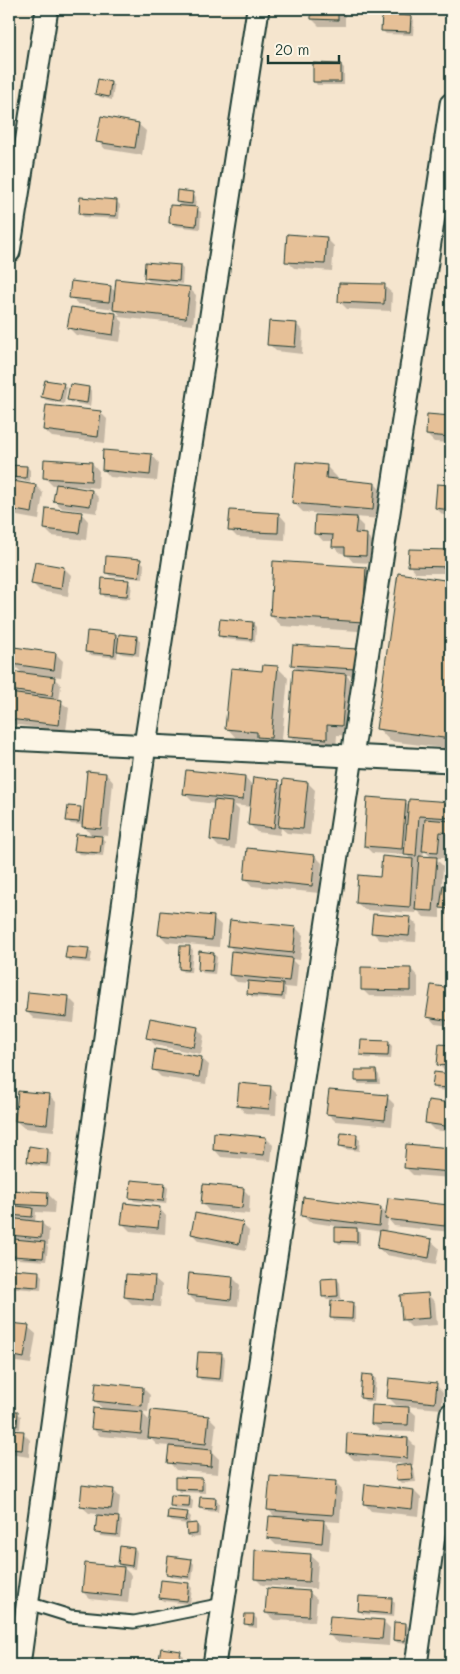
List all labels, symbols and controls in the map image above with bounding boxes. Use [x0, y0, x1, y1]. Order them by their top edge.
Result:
scale bar [268, 32, 339, 64]
text: 20 m [275, 39, 309, 59]

